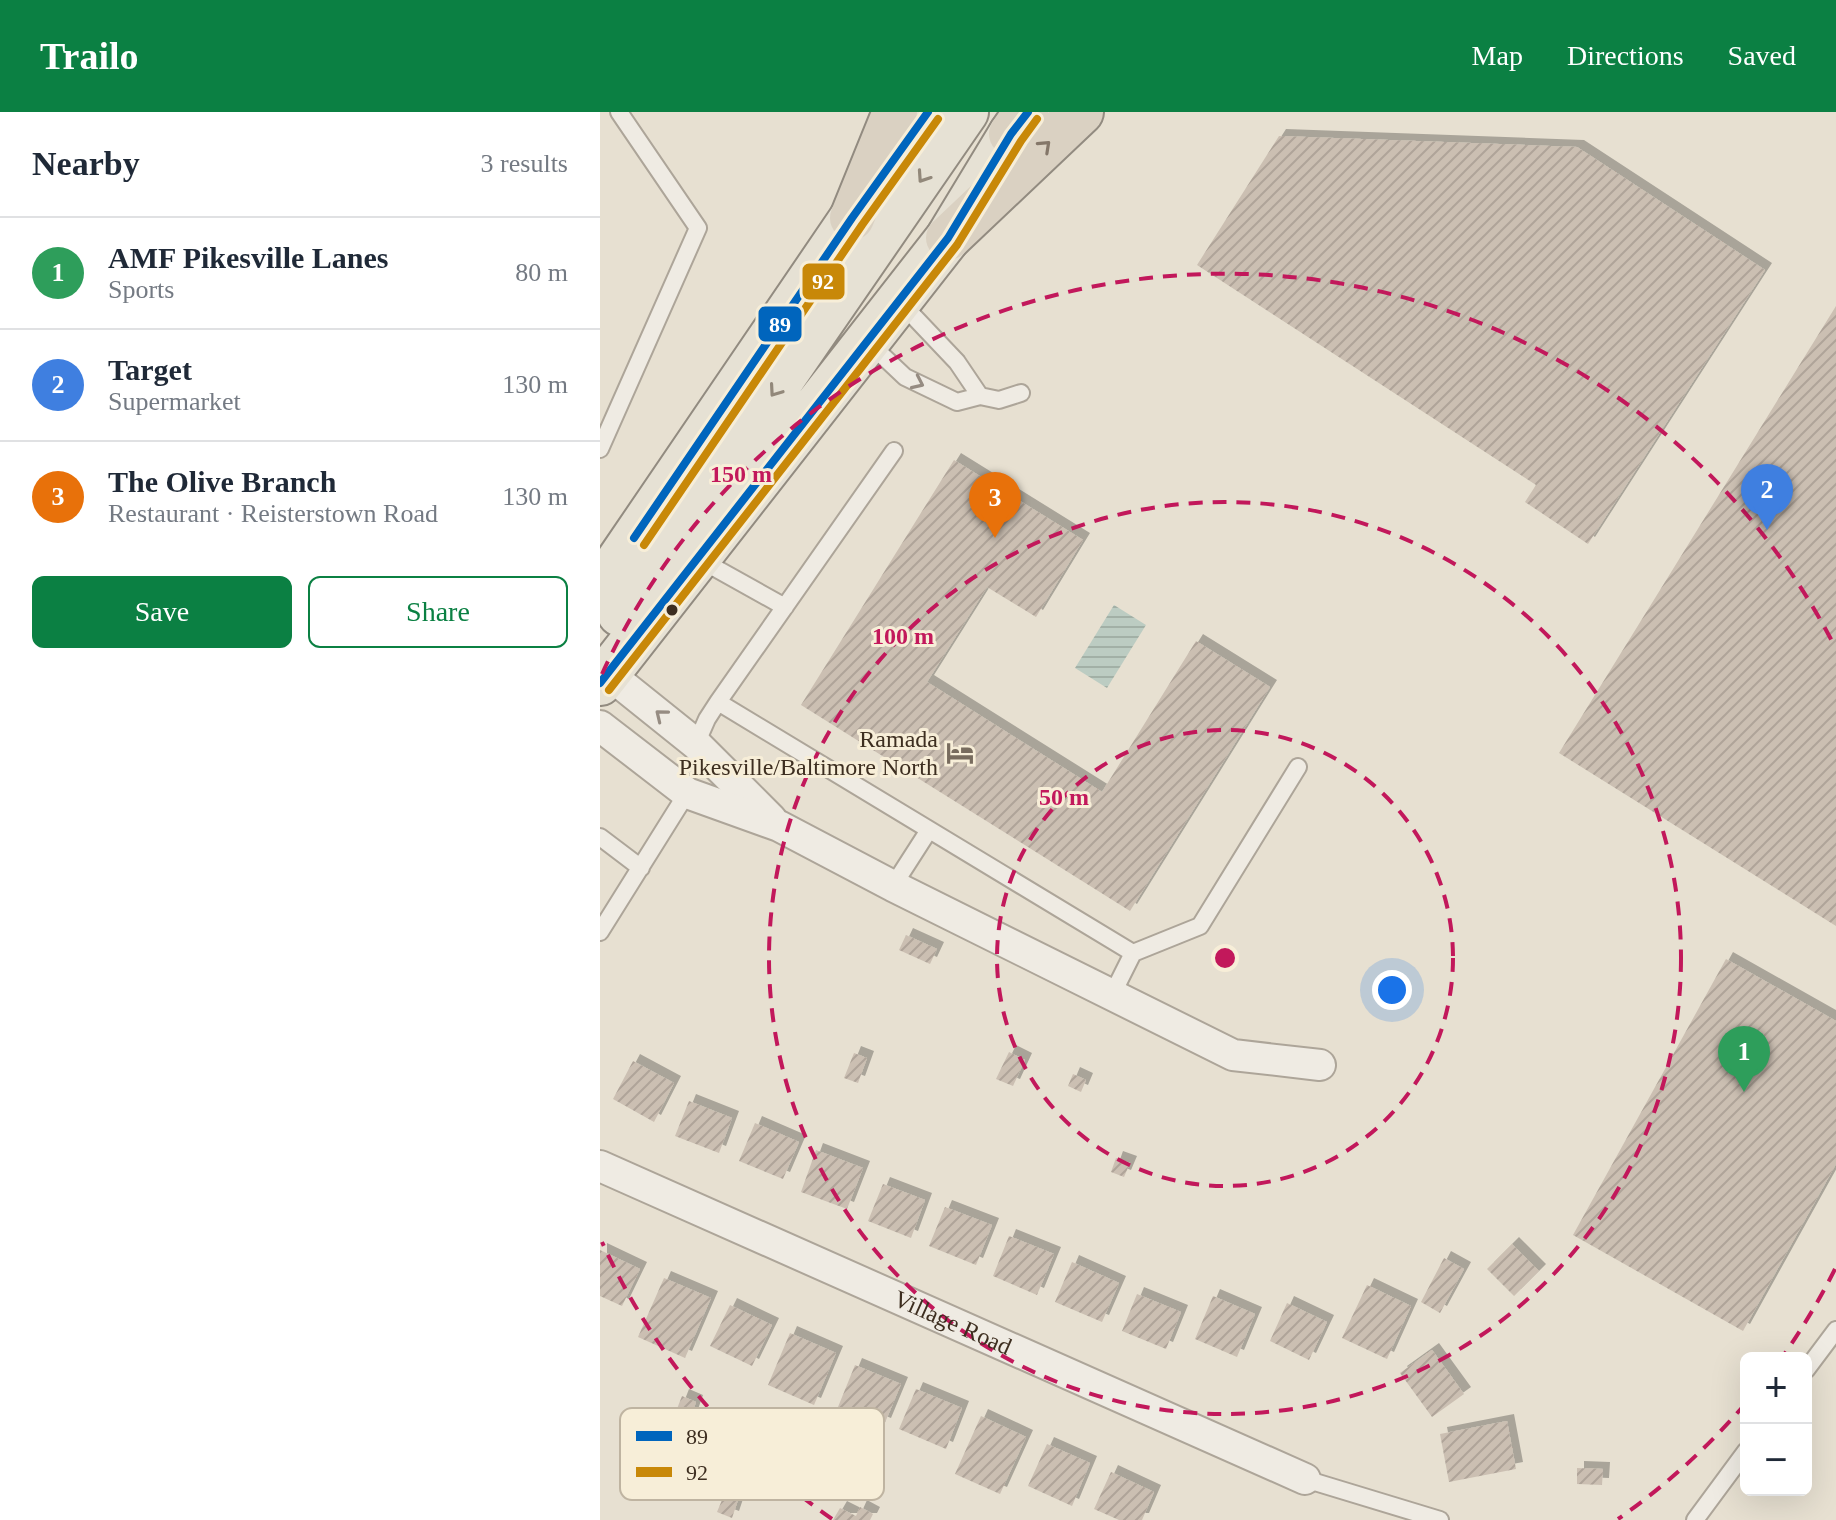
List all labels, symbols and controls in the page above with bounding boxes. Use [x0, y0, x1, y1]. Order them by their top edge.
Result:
text: Trailo [40, 35, 139, 77]
text: Map [1472, 40, 1523, 71]
text: Directions [1567, 40, 1684, 71]
text: Saved [1728, 40, 1796, 71]
one-way arrow [1036, 140, 1050, 155]
text: Nearby [32, 145, 140, 182]
text: 3 results [481, 149, 568, 178]
one-way arrow [917, 168, 932, 182]
text: AMF Pikesville Lanes [108, 241, 389, 274]
text: 1 [52, 258, 65, 287]
text: 80 m [515, 258, 568, 287]
line badge: 92 [801, 262, 846, 301]
text: 92 [812, 269, 834, 294]
text: Sports [108, 275, 174, 304]
line badge: 89 [757, 305, 803, 343]
text: 89 [769, 312, 791, 337]
text: Target [108, 353, 192, 386]
text: 2 [52, 370, 65, 399]
text: 130 m [502, 370, 568, 399]
one-way arrow [909, 373, 924, 389]
one-way arrow [770, 382, 785, 396]
text: Supermarket [108, 387, 241, 416]
text: 150 m [710, 461, 772, 487]
pin: 2 [1741, 464, 1793, 530]
text: The Olive Branch [108, 465, 336, 498]
pin: 3 [969, 472, 1021, 538]
text: 3 [52, 482, 65, 511]
text: 130 m [502, 482, 568, 511]
text: Restaurant · Reisterstown Road [108, 499, 438, 528]
button: Save [32, 576, 292, 648]
button: Share [308, 576, 568, 648]
unlabelled marker [664, 602, 680, 618]
text: 100 m [872, 623, 934, 649]
one-way arrow [655, 711, 670, 725]
place label: Ramada Pikesville/Baltimore North [679, 726, 938, 780]
hotel icon: Ramada Pikesville/Baltimore North [945, 738, 975, 768]
text: 50 m [1039, 784, 1089, 810]
centre of rings [1211, 944, 1239, 972]
your location [1372, 970, 1412, 1010]
pin: 1 [1718, 1026, 1770, 1092]
street label: Village Road [890, 1285, 1016, 1360]
map controls [1740, 1352, 1812, 1496]
button: + [1740, 1352, 1812, 1424]
legend [620, 1408, 884, 1500]
text: 89 [686, 1424, 708, 1449]
button: − [1740, 1424, 1812, 1496]
text: 92 [686, 1460, 708, 1485]

